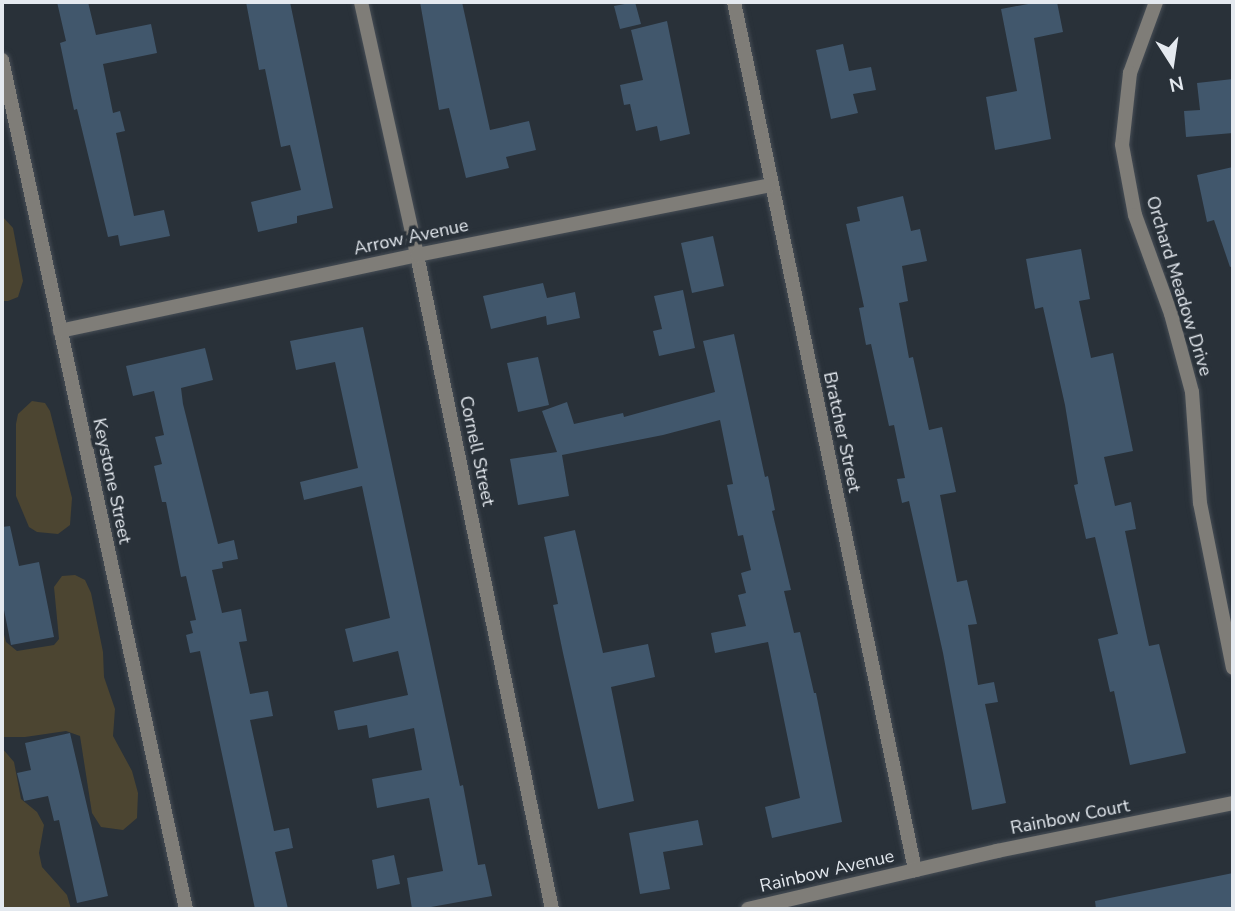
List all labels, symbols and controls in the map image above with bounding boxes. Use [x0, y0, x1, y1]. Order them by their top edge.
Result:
north arrow [1137, 28, 1207, 98]
text: N [1167, 69, 1186, 98]
street label: Orchard Meadow Drive [1141, 193, 1217, 379]
street label: Arrow Avenue [352, 214, 470, 260]
street label: Bratcher Street [819, 370, 865, 494]
street label: Cornell Street [455, 394, 499, 508]
street label: Keystone Street [88, 416, 136, 546]
street label: Rainbow Court [1009, 795, 1131, 839]
street label: Rainbow Avenue [758, 845, 896, 897]

